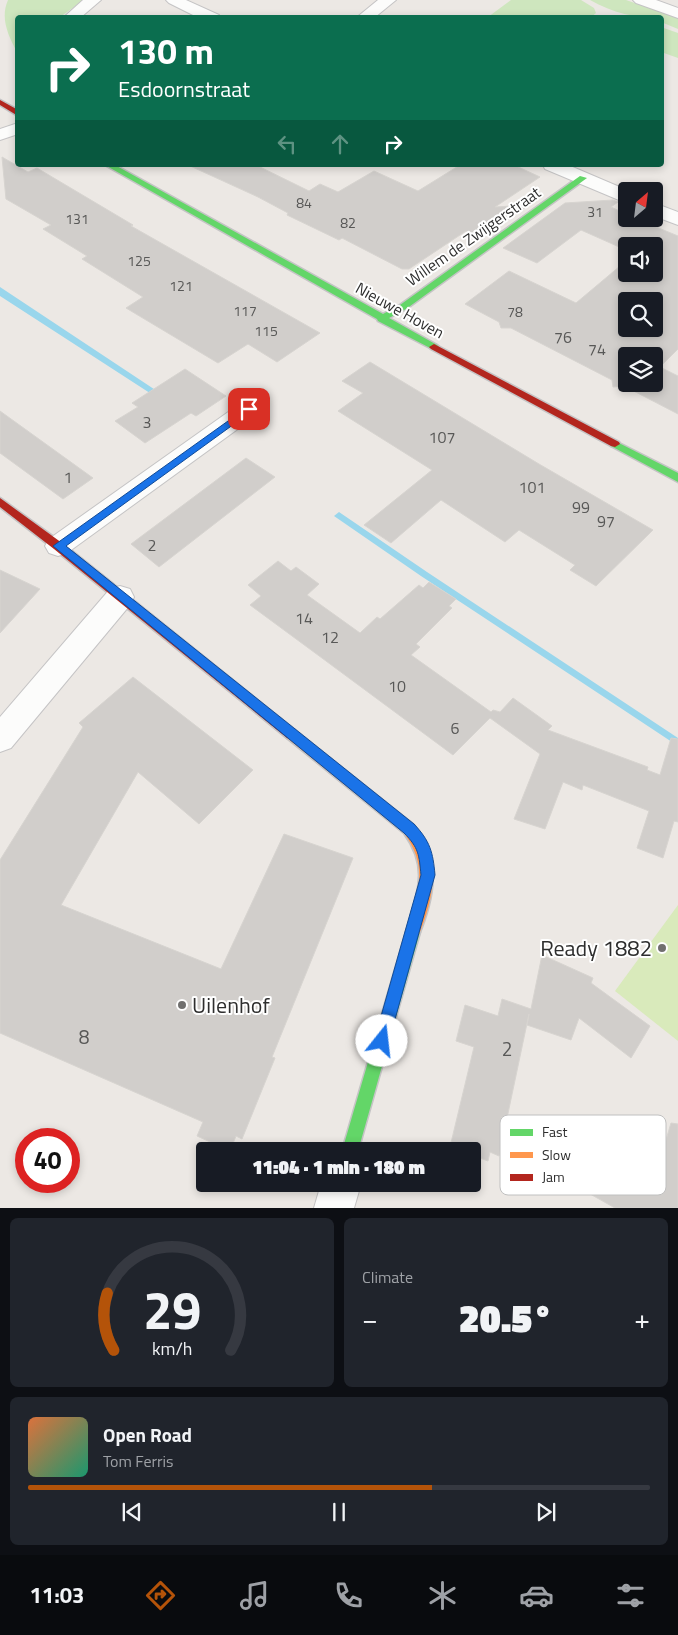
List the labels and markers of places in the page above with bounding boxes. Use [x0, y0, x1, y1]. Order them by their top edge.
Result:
pin [228, 388, 270, 430]
place label: Ready 1882 [540, 931, 652, 965]
marker: Ready 1882 [656, 942, 668, 954]
place label: Uilenhof [192, 988, 270, 1022]
marker: Uilenhof [176, 999, 188, 1011]

